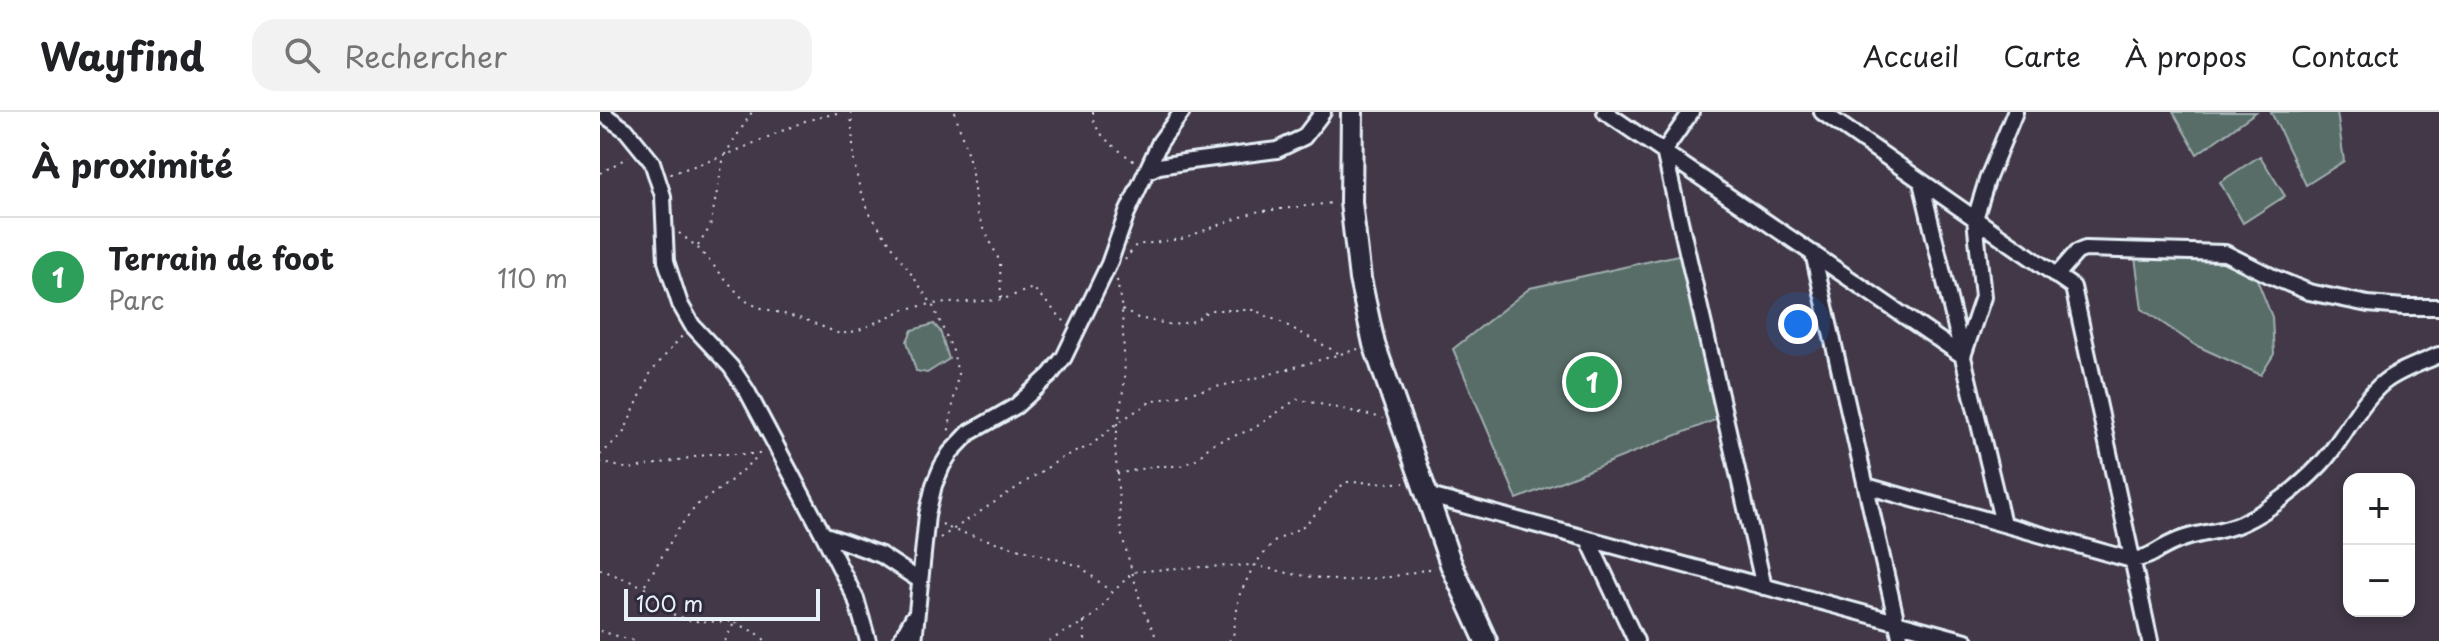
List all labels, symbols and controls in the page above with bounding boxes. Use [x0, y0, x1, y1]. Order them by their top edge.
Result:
search box [252, 19, 812, 91]
text: Wayfind [40, 27, 204, 84]
icon: search [280, 33, 324, 77]
text: Rechercher [344, 33, 507, 78]
text: Accueil [1863, 34, 1959, 77]
text: Carte [2003, 34, 2081, 77]
text: À propos [2125, 34, 2247, 77]
text: Contact [2291, 34, 2399, 77]
text: À proximité [32, 138, 233, 190]
text: Terrain de foot [108, 235, 334, 280]
text: 1 [52, 258, 64, 297]
text: 110 m [497, 258, 568, 297]
text: Parc [108, 280, 164, 319]
your location [1778, 304, 1818, 344]
pin: 1 [1566, 352, 1618, 412]
map controls [2343, 473, 2415, 617]
button: + [2343, 473, 2415, 545]
button: − [2343, 545, 2415, 617]
scale bar [624, 585, 820, 621]
text: 100 m [636, 586, 703, 619]

